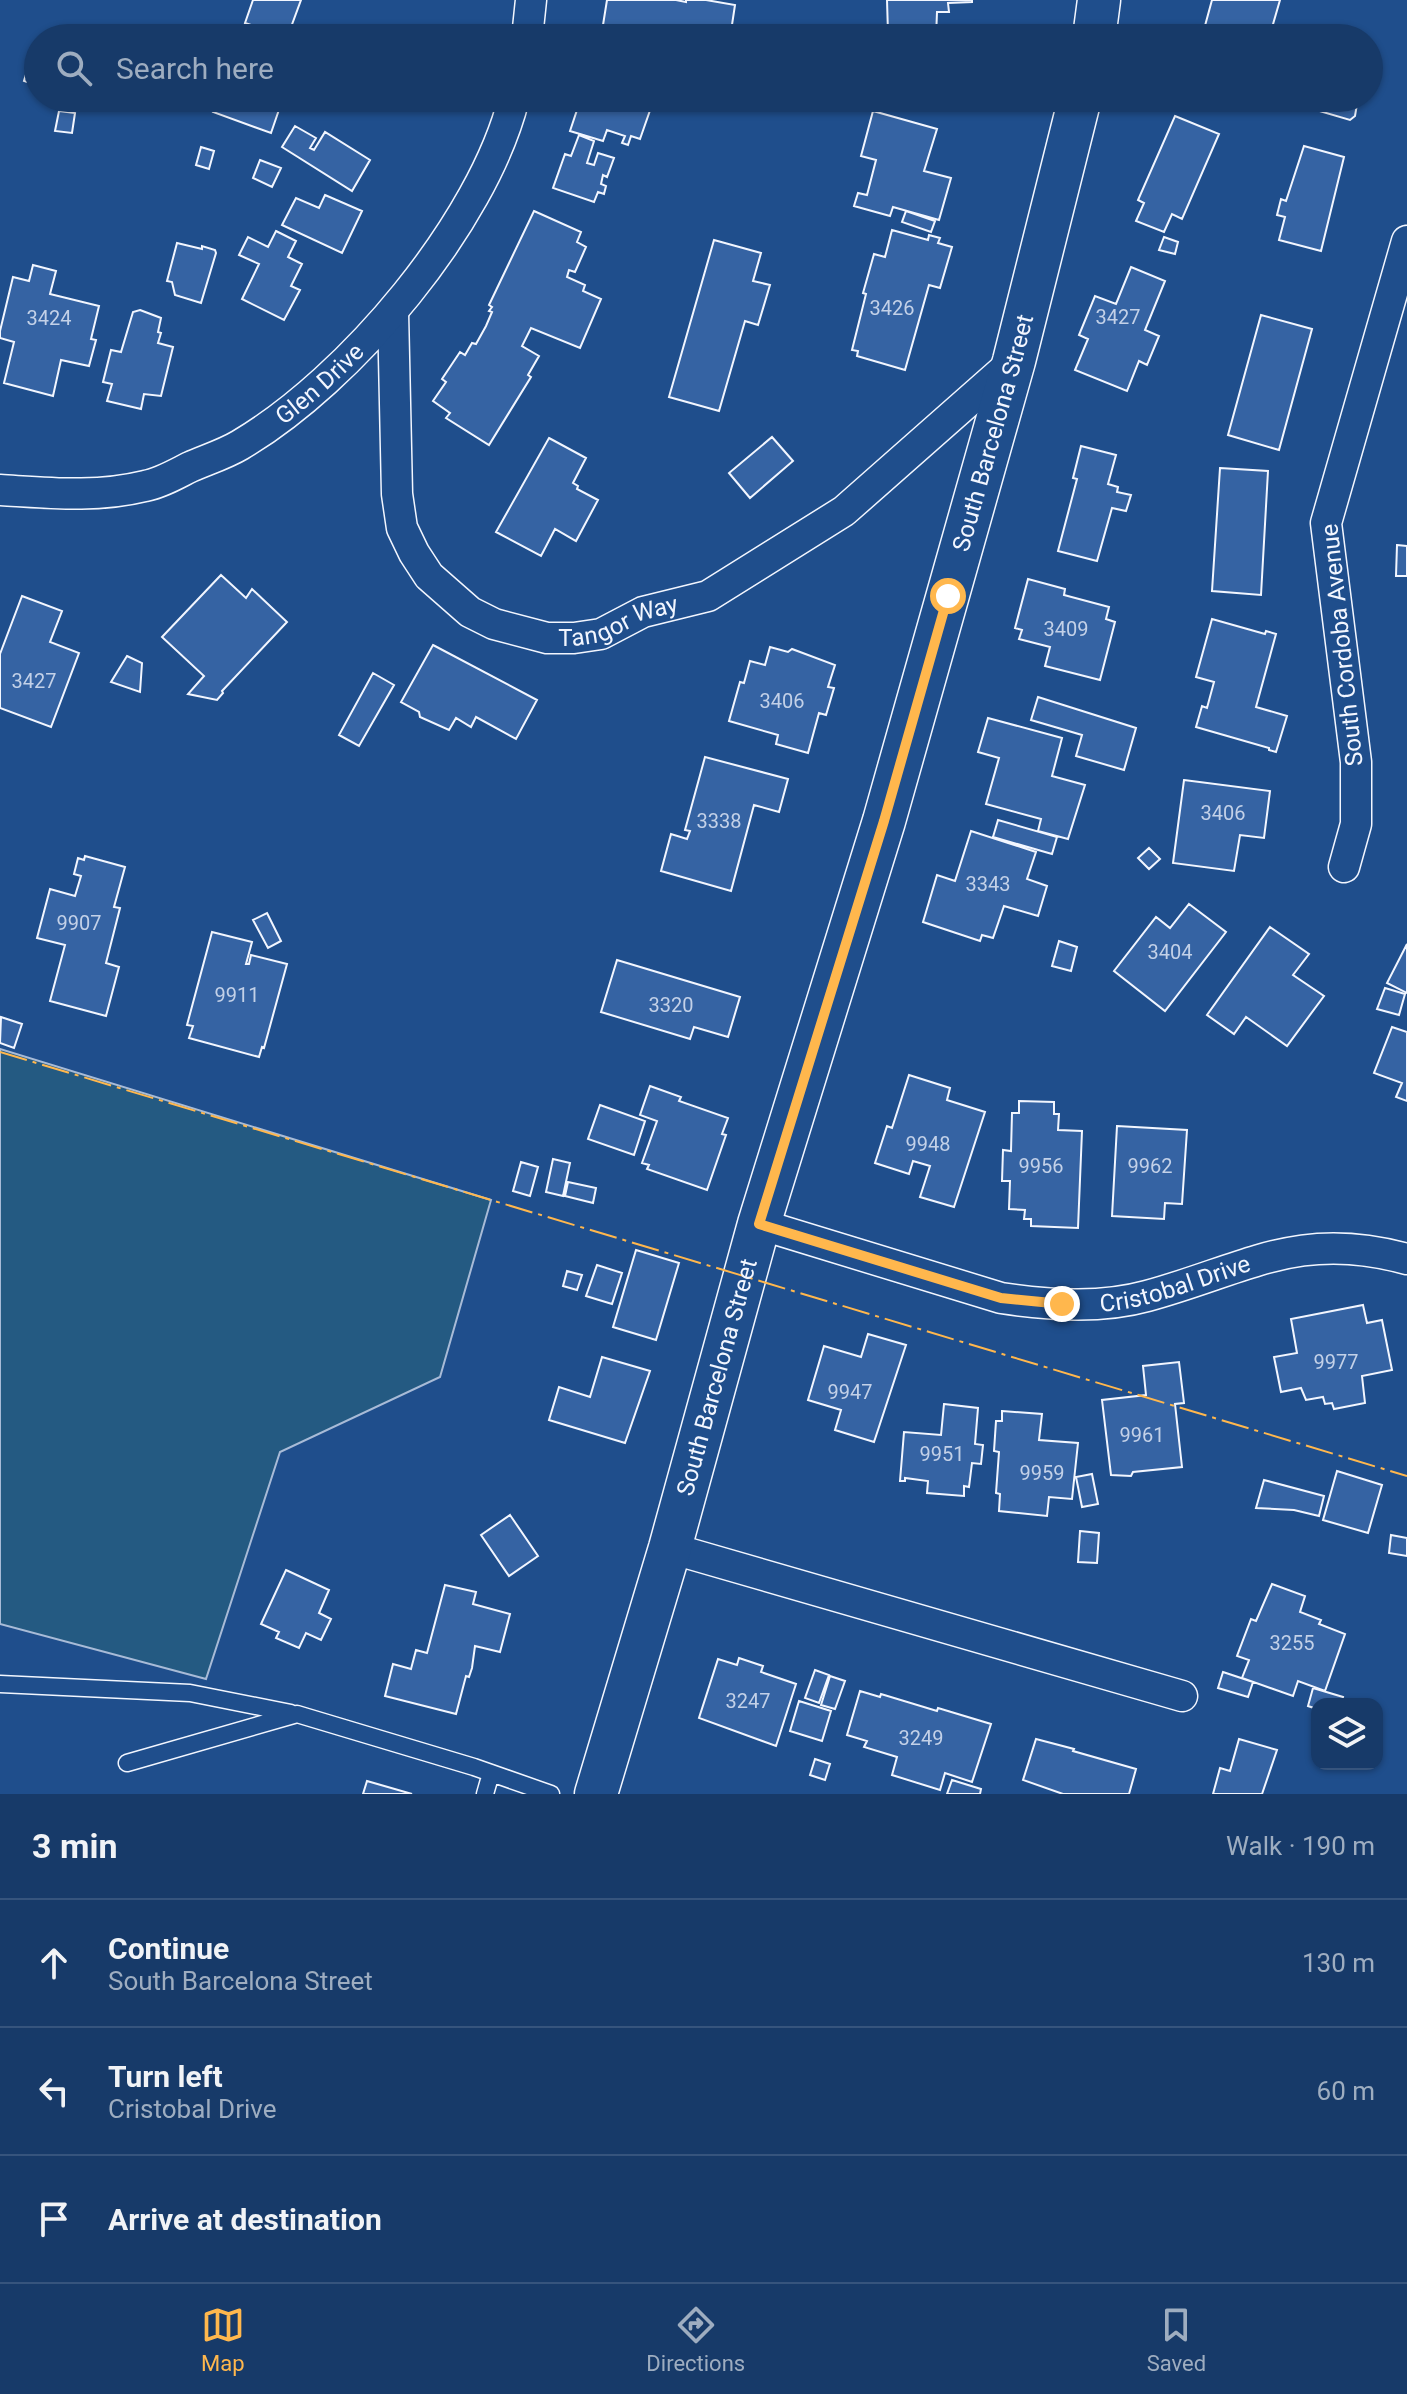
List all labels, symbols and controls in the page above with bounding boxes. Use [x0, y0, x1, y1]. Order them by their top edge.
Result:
search box [24, 24, 1383, 112]
icon: search [52, 46, 96, 90]
text: Search here [116, 51, 274, 86]
house number: 3426 [870, 296, 914, 320]
house number: 3427 [1096, 305, 1140, 329]
house number: 3424 [27, 306, 71, 330]
street label: South Barcelona Street [947, 311, 1039, 555]
street label: Glen Drive [270, 338, 369, 430]
street label: South Cordoba Avenue [1315, 522, 1369, 768]
route start [930, 578, 966, 614]
street label: Tangor Way [558, 590, 681, 652]
house number: 3409 [1044, 617, 1088, 641]
house number: 3427 [12, 669, 56, 693]
house number: 3406 [760, 689, 804, 713]
house number: 3406 [1201, 801, 1245, 825]
house number: 3338 [697, 809, 741, 833]
house number: 3343 [966, 872, 1010, 896]
house number: 9907 [57, 911, 101, 935]
house number: 3404 [1148, 940, 1192, 964]
house number: 9911 [215, 983, 259, 1007]
house number: 3320 [649, 993, 693, 1017]
house number: 9948 [906, 1132, 950, 1156]
house number: 9956 [1019, 1154, 1063, 1178]
house number: 9962 [1128, 1154, 1172, 1178]
street label: Cristobal Drive [1098, 1250, 1254, 1318]
street label: South Barcelona Street [671, 1255, 763, 1499]
route end [1044, 1286, 1080, 1322]
house number: 9977 [1314, 1350, 1358, 1374]
house number: 9947 [828, 1380, 872, 1404]
house number: 9961 [1120, 1423, 1164, 1447]
house number: 9951 [920, 1442, 964, 1466]
house number: 9959 [1020, 1461, 1064, 1485]
house number: 3255 [1270, 1631, 1314, 1655]
house number: 3247 [726, 1689, 770, 1713]
map controls [1311, 1698, 1383, 1770]
button: layers [1311, 1698, 1383, 1770]
house number: 3249 [899, 1726, 943, 1750]
text: 3 min [32, 1826, 117, 1866]
text: Walk · 190 m [1226, 1831, 1375, 1861]
text: Continue [108, 1931, 229, 1966]
icon: ahead [32, 1941, 76, 1985]
text: 130 m [1302, 1948, 1375, 1978]
text: South Barcelona Street [108, 1966, 373, 1996]
text: Turn left [108, 2059, 223, 2094]
icon: left [32, 2069, 76, 2113]
text: 60 m [1317, 2076, 1375, 2106]
text: Cristobal Drive [108, 2094, 276, 2124]
icon: arrive [32, 2197, 76, 2241]
text: Arrive at destination [108, 2202, 382, 2237]
tab: Map [201, 2303, 245, 2376]
tab: Directions [646, 2303, 745, 2376]
tab: Saved [1147, 2303, 1206, 2376]

